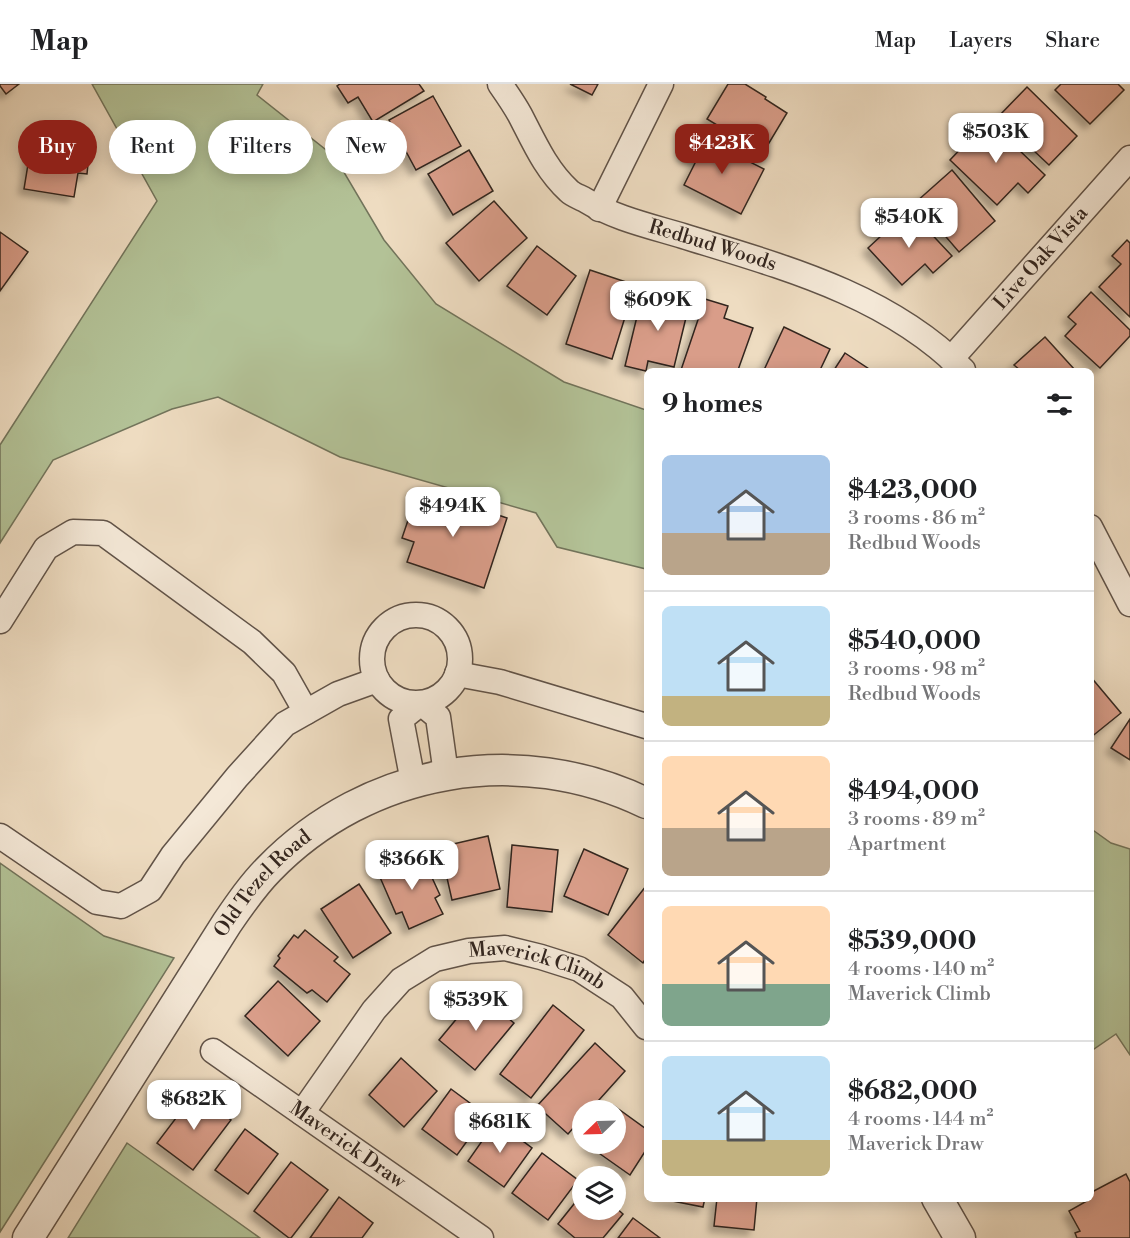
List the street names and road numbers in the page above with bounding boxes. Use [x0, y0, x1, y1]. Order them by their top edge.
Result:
street label: Live Oak Vista [988, 201, 1094, 315]
street label: Redbud Woods [646, 214, 780, 277]
street label: Old Tezel Road [209, 824, 317, 942]
street label: Maverick Climb [468, 935, 611, 996]
street label: Maverick Draw [285, 1096, 411, 1195]

